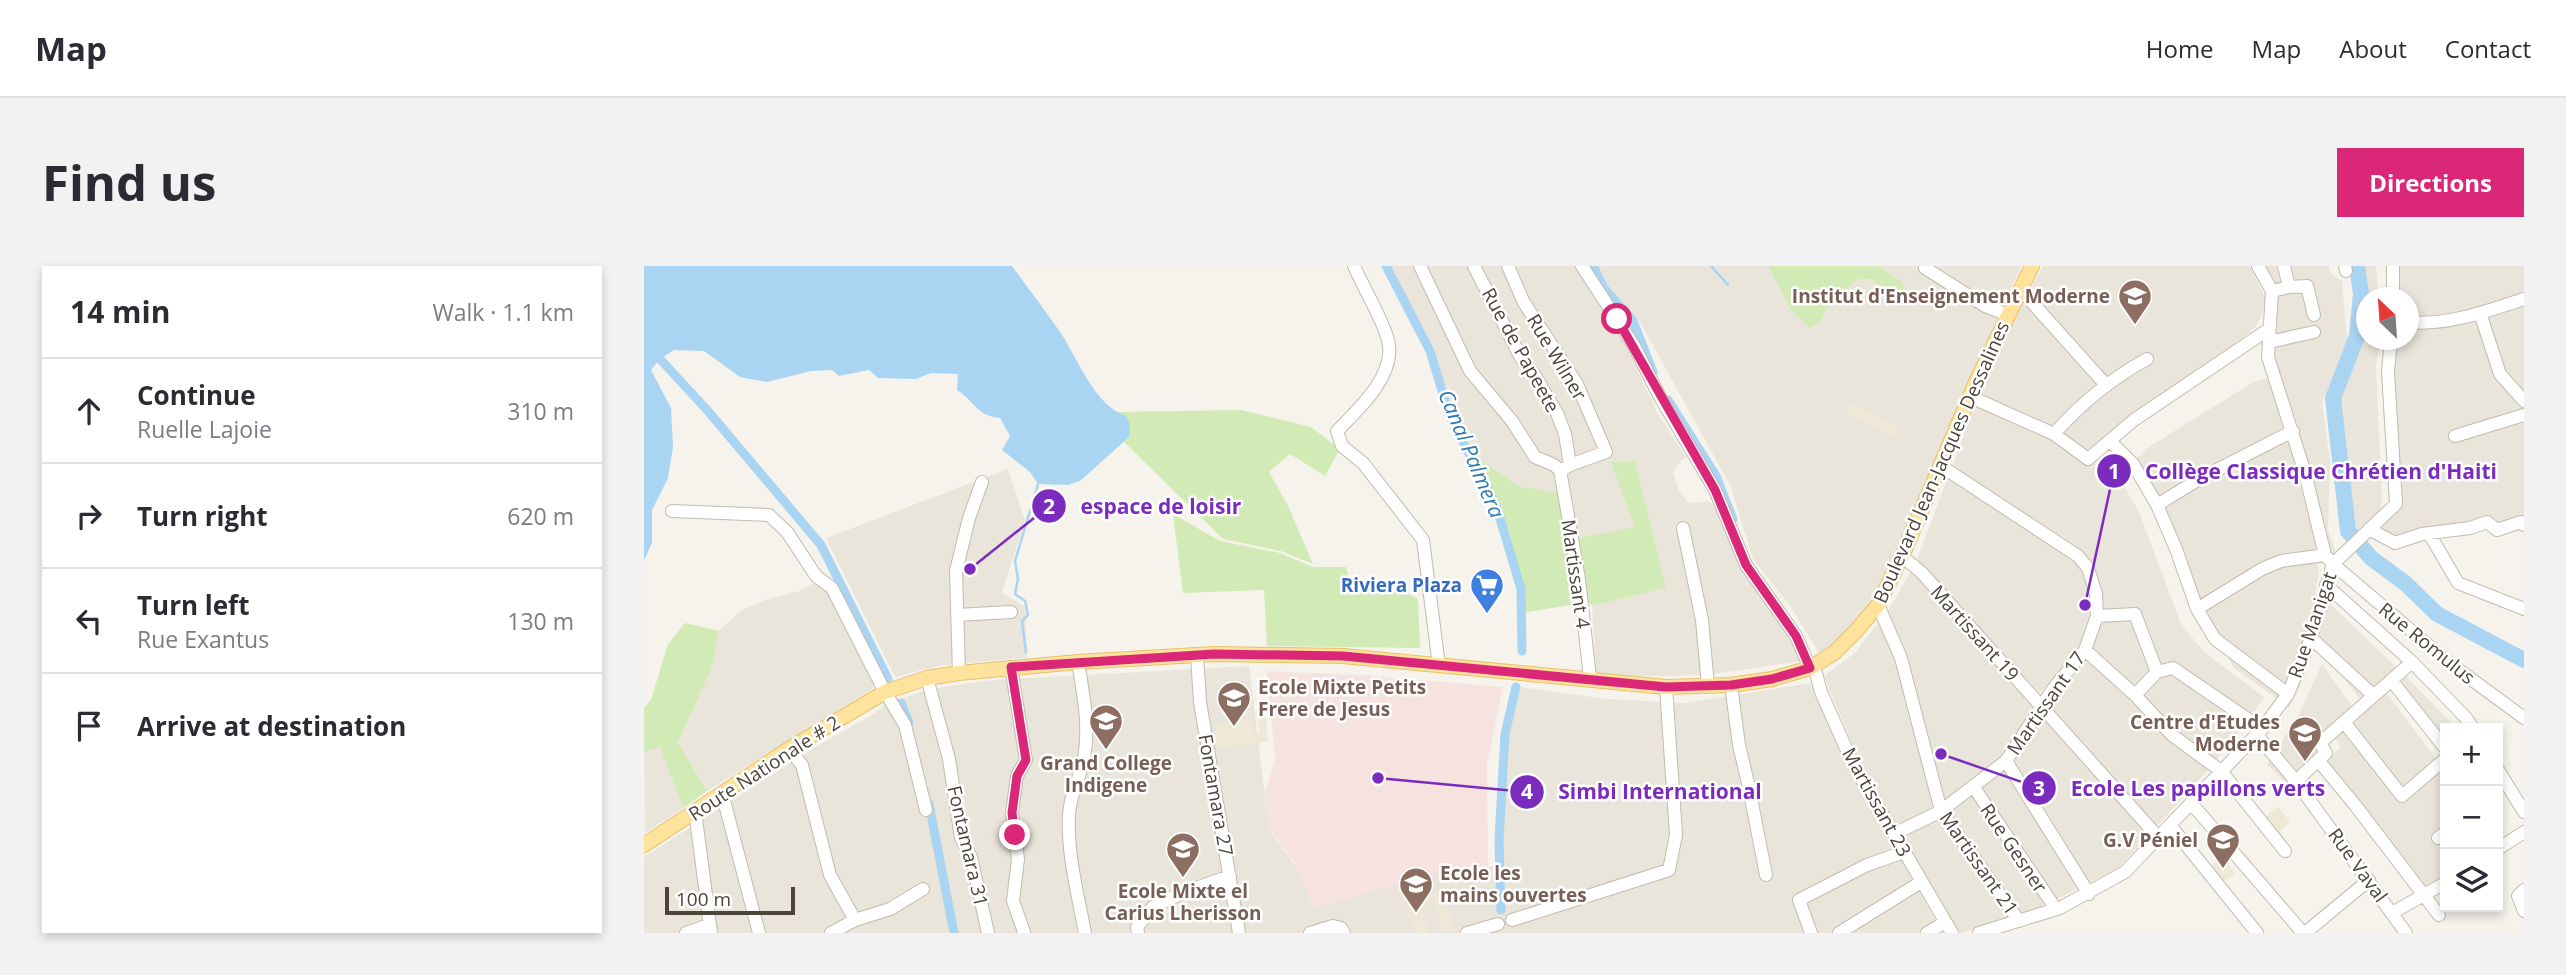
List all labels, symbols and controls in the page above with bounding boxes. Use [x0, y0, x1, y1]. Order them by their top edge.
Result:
text: Map [35, 26, 107, 71]
text: Home [2146, 32, 2214, 65]
text: Map [2252, 32, 2301, 65]
text: About [2339, 32, 2407, 65]
text: Contact [2445, 32, 2531, 65]
button: Directions [2337, 148, 2524, 217]
text: Find us [42, 149, 216, 215]
school or university icon: Institut d'Enseignement Moderne [2116, 277, 2154, 326]
street label: Rue de Papeete [1476, 283, 1566, 417]
place label: Institut d'Enseignement Moderne [1792, 283, 2110, 309]
north arrow [2356, 287, 2419, 350]
text: 14 min [70, 291, 170, 332]
text: Walk · 1.1 km [432, 296, 574, 328]
route start [1601, 303, 1632, 334]
street label: Rue Wilner [1521, 309, 1593, 405]
street label: Boulevard Jean-Jacques Dessalines [1867, 317, 2015, 607]
text: Continue [137, 377, 256, 413]
water label: Canal Palmera [1432, 385, 1512, 522]
icon: ahead [70, 392, 108, 430]
text: 310 m [507, 395, 574, 427]
text: Ruelle Lajoie [137, 413, 272, 445]
callout: Collège Classique Chrétien d'Haiti [2096, 450, 2511, 492]
text: 1 [2108, 457, 2120, 485]
text: Collège Classique Chrétien d'Haiti [2145, 457, 2497, 485]
callout: espace de loisir [1032, 485, 1256, 527]
text: 2 [1043, 492, 1055, 520]
text: espace de loisir [1081, 492, 1242, 520]
icon: right [70, 497, 108, 535]
text: Turn right [137, 498, 268, 534]
text: 620 m [507, 500, 574, 532]
street label: Martissant 4 [1555, 518, 1597, 630]
supermarket icon: Riviera Plaza [1468, 566, 1506, 615]
street label: Rue Manigat [2282, 568, 2342, 682]
place label: Riviera Plaza [1341, 572, 1462, 598]
street label: Martissant 19 [1925, 579, 2025, 687]
text: Turn left [137, 587, 249, 623]
street label: Rue Romulus [2373, 596, 2481, 690]
icon: left [70, 602, 108, 640]
text: 130 m [507, 605, 574, 637]
text: Rue Exantus [137, 623, 269, 655]
street label: Martissant 17 [2001, 646, 2091, 760]
place label: Ecole Mixte Petits Frere de Jesus [1258, 674, 1426, 722]
school or university icon: Ecole Mixte Petits Frere de Jesus [1215, 679, 1253, 728]
school or university icon: Grand College Indigene [1087, 702, 1125, 751]
icon: arrive [70, 707, 108, 745]
text: Arrive at destination [137, 708, 406, 744]
street label: Route Nationale # 2 [683, 709, 845, 827]
place label: Centre d'Etudes Moderne [2130, 709, 2280, 757]
school or university icon: Centre d'Etudes Moderne [2286, 714, 2324, 763]
map controls [2440, 723, 2503, 912]
button: + [2440, 723, 2503, 786]
street label: Fontamara 27 [1192, 732, 1240, 858]
street label: Martissant 23 [1836, 743, 1918, 861]
place label: Grand College Indigene [1040, 750, 1172, 798]
callout: Ecole Les papillons verts [2021, 767, 2339, 809]
callout: Simbi International [1509, 771, 1776, 813]
text: 3 [2033, 774, 2045, 802]
text: Ecole Les papillons verts [2071, 774, 2325, 802]
text: 4 [1521, 777, 1533, 805]
text: Simbi International [1558, 777, 1762, 805]
street label: Fontamara 31 [941, 783, 995, 909]
button: − [2440, 786, 2503, 849]
street label: Rue Gesner [1975, 798, 2054, 898]
street label: Martissant 21 [1934, 806, 2024, 920]
route end [999, 819, 1030, 850]
school or university icon: G.V Péniel [2204, 821, 2242, 870]
street label: Rue Vaval [2322, 823, 2394, 907]
place label: G.V Péniel [2103, 827, 2198, 853]
school or university icon: Ecole Mixte el Carius Lherisson [1164, 830, 1202, 879]
button: layers [2440, 849, 2503, 912]
place label: Ecole les mains ouvertes [1440, 860, 1587, 908]
school or university icon: Ecole les mains ouvertes [1397, 865, 1435, 914]
place label: Ecole Mixte el Carius Lherisson [1105, 878, 1261, 926]
scale bar [665, 884, 794, 916]
text: 100 m [676, 886, 731, 912]

